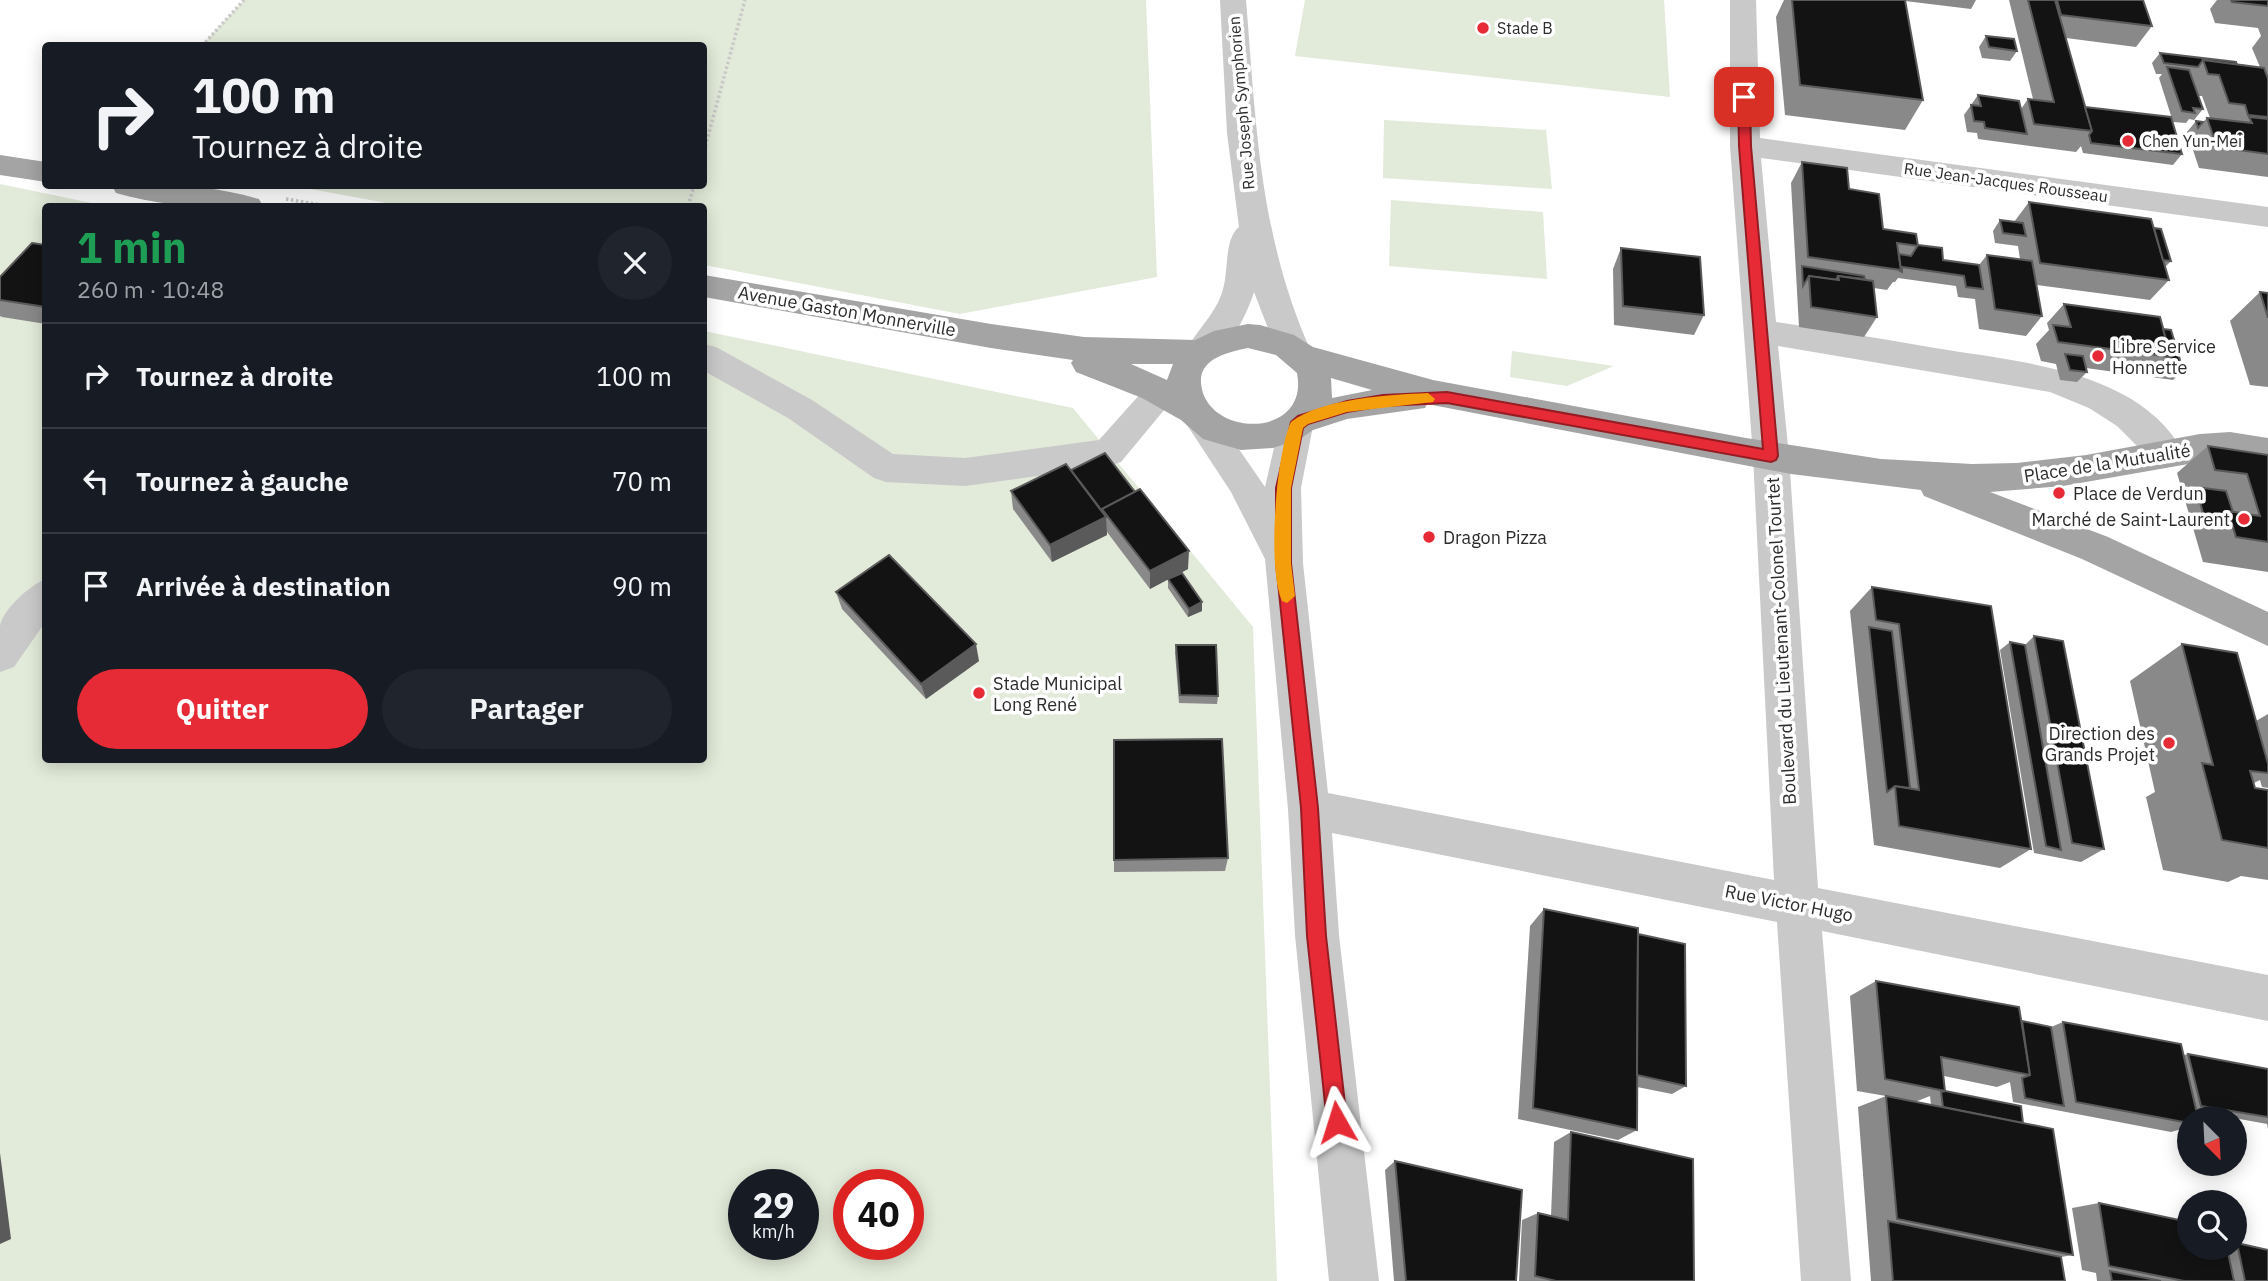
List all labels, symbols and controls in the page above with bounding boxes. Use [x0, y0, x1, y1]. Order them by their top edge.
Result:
street label: Rue Joseph Symphorien [1223, 15, 1259, 191]
place label: Stade B [1497, 18, 1553, 38]
marker: Stade B [1475, 20, 1491, 36]
text: 100 m [192, 63, 336, 126]
pin [1714, 67, 1774, 127]
icon: right [77, 70, 168, 161]
icon: arrive [1725, 78, 1763, 116]
text: Tournez à droite [192, 125, 423, 167]
place label: Chen Yun-Mei [2142, 131, 2242, 151]
marker: Chen Yun-Mei [2120, 133, 2136, 149]
street label: Rue Jean-Jacques Rousseau [1903, 158, 2109, 206]
text: 1 min [77, 220, 187, 275]
button: close [598, 226, 672, 300]
text: 260 m · 10:48 [77, 274, 224, 304]
street label: Avenue Gaston Monnerville [736, 281, 958, 342]
place label: Libre Service Honnette [2112, 335, 2216, 379]
marker: Libre Service Honnette [2090, 348, 2106, 364]
icon: right [77, 357, 115, 395]
text: Tournez à droite [136, 359, 333, 393]
text: 100 m [596, 359, 672, 393]
street label: Place de la Mutualité [2022, 438, 2192, 488]
icon: left [77, 462, 115, 500]
text: Tournez à gauche [136, 464, 349, 498]
text: 70 m [612, 464, 672, 498]
street label: Boulevard du Lieutenant-Colonel Tourtet [1761, 476, 1801, 806]
place label: Place de Verdun [2073, 482, 2204, 505]
marker: Place de Verdun [2051, 485, 2067, 501]
place label: Marché de Saint-Laurent [2032, 508, 2230, 531]
marker: Marché de Saint-Laurent [2236, 511, 2252, 527]
place label: Dragon Pizza [1443, 526, 1547, 549]
marker: Dragon Pizza [1421, 529, 1437, 545]
icon: arrive [77, 567, 115, 605]
text: Arrivée à destination [136, 569, 391, 603]
text: 90 m [612, 569, 672, 603]
button: Quitter [77, 669, 368, 749]
button: Partager [382, 669, 672, 749]
place label: Stade Municipal Long René [993, 672, 1122, 716]
marker: Stade Municipal Long René [971, 685, 987, 701]
place label: Direction des Grands Projet [2045, 722, 2155, 766]
marker: Direction des Grands Projet [2161, 735, 2177, 751]
street label: Rue Victor Hugo [1723, 879, 1855, 927]
position arrow [1300, 1085, 1374, 1159]
north arrow [2177, 1106, 2247, 1176]
map controls [2177, 1106, 2247, 1260]
speed limit sign: 40 [833, 1169, 924, 1260]
text: 29 [752, 1182, 795, 1228]
button: search [2177, 1190, 2247, 1260]
text: km/h [752, 1220, 795, 1243]

